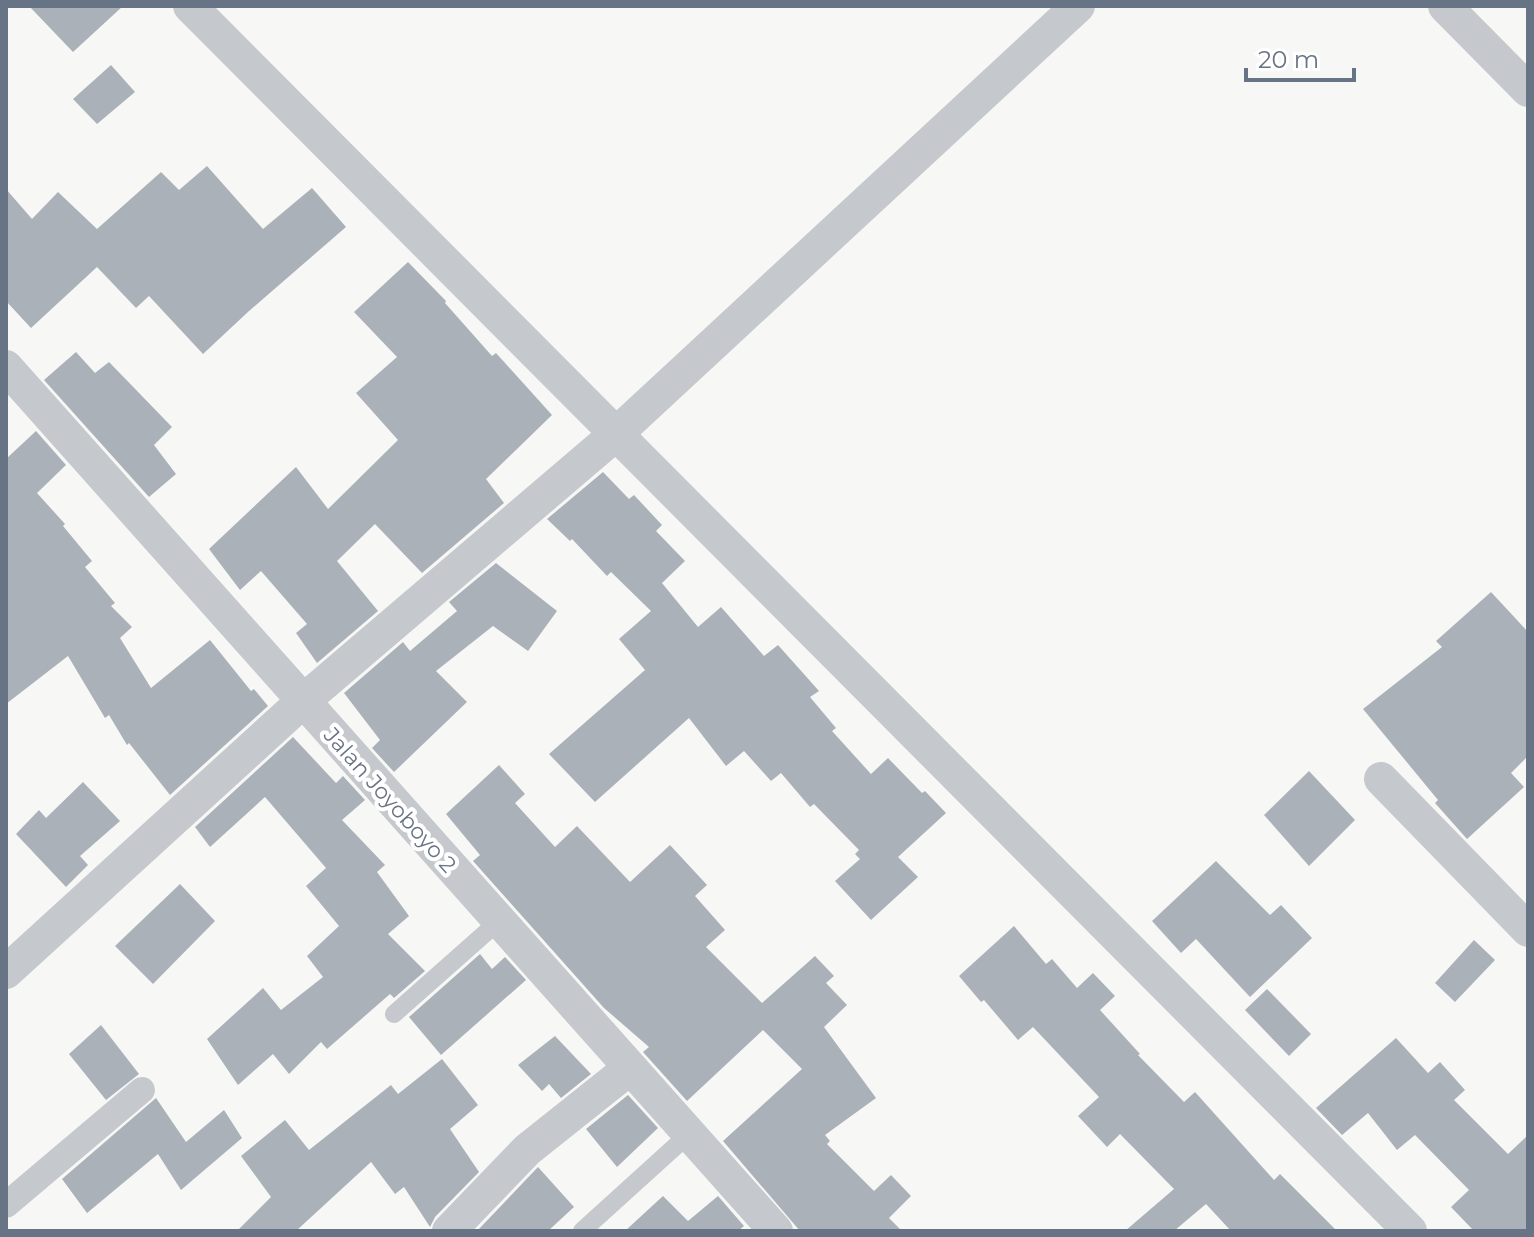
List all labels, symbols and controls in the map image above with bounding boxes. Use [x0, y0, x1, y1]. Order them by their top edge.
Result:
scale bar [1246, 32, 1354, 82]
text: 20 m [1258, 45, 1319, 74]
street label: Jalan Joyoboyo 2 [317, 721, 462, 878]

